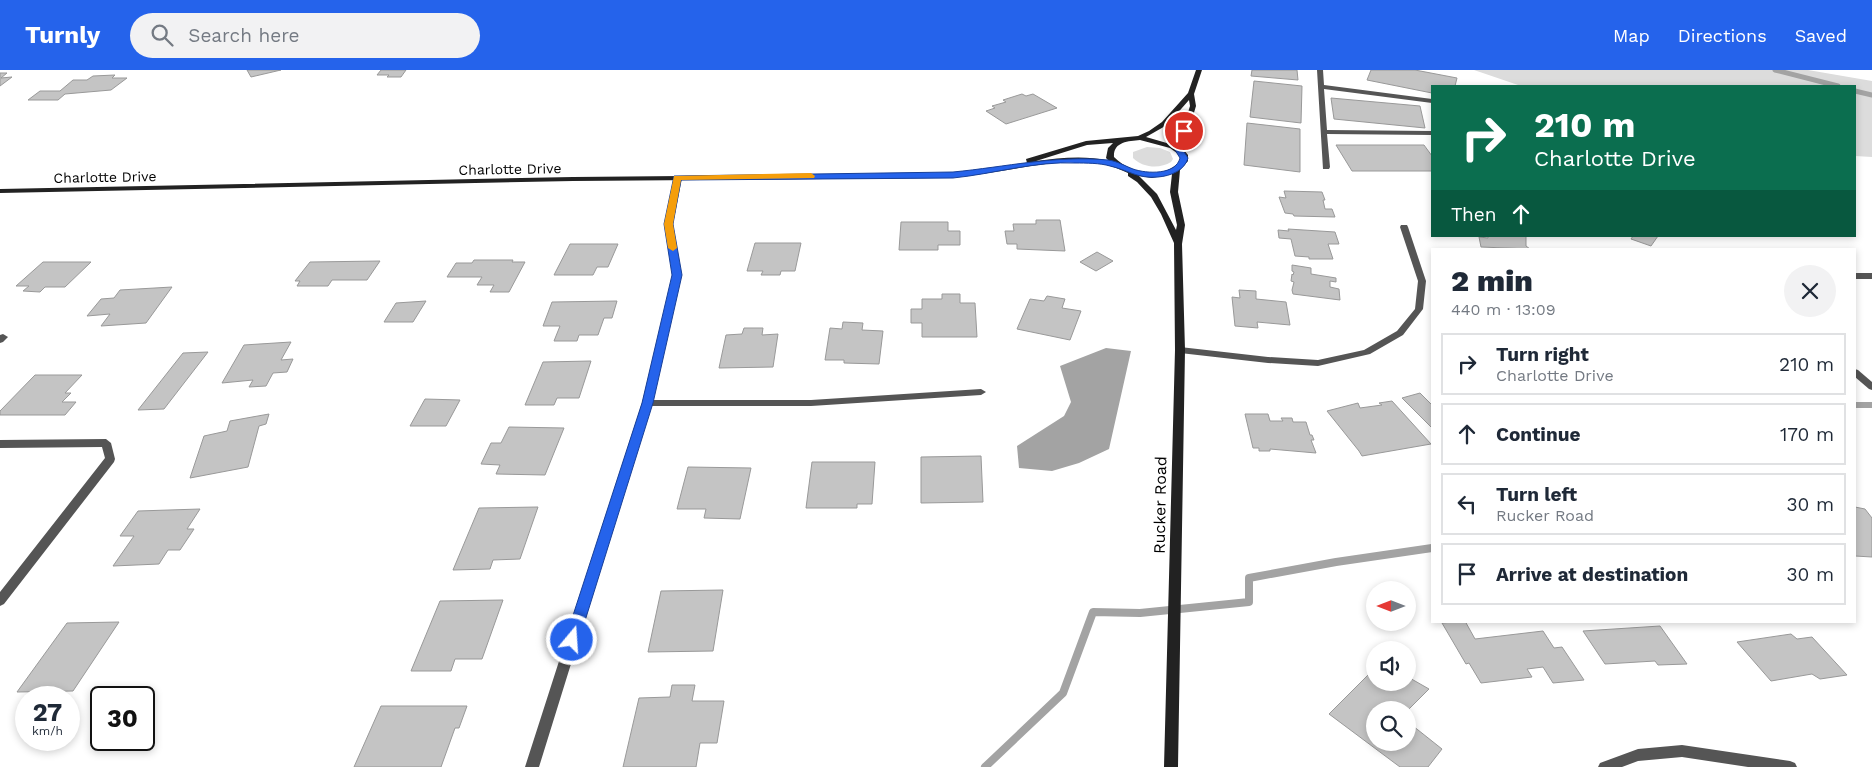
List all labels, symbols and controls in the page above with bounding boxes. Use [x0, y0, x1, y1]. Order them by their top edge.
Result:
search box [130, 13, 480, 58]
text: Turnly [25, 21, 100, 49]
icon: search [148, 21, 176, 49]
text: Search here [188, 24, 300, 47]
text: Map [1613, 25, 1650, 46]
text: Directions [1678, 25, 1767, 46]
text: Saved [1795, 25, 1847, 46]
text: 210 m [1534, 104, 1635, 146]
icon: right [1451, 105, 1516, 170]
pin [1163, 110, 1205, 152]
icon: arrive [1170, 117, 1198, 145]
text: Charlotte Drive [1534, 146, 1696, 171]
street label: Charlotte Drive [458, 160, 562, 178]
street label: Charlotte Drive [53, 168, 157, 186]
icon: ahead [1507, 200, 1535, 228]
text: Then [1451, 203, 1497, 226]
text: 2 min [1451, 263, 1533, 298]
button: close [1784, 265, 1836, 317]
text: 440 m · 13:09 [1451, 300, 1556, 319]
text: Turn right [1496, 343, 1589, 366]
icon: right [1453, 350, 1481, 378]
text: 210 m [1779, 353, 1834, 376]
text: Charlotte Drive [1496, 366, 1614, 385]
icon: ahead [1453, 420, 1481, 448]
text: Continue [1496, 423, 1580, 446]
text: 170 m [1780, 423, 1834, 446]
street label: Rucker Road [1150, 456, 1170, 554]
text: Turn left [1496, 483, 1577, 506]
icon: left [1453, 490, 1481, 518]
text: 30 m [1787, 493, 1834, 516]
text: Rucker Road [1496, 506, 1594, 525]
icon: arrive [1453, 560, 1481, 588]
text: Arrive at destination [1496, 563, 1688, 586]
text: 30 m [1787, 563, 1834, 586]
north arrow [1366, 581, 1416, 631]
map controls [1366, 581, 1416, 751]
position arrow [545, 613, 597, 665]
button: sound [1366, 641, 1416, 691]
speed limit sign: 30 [90, 686, 155, 751]
text: 27 [33, 698, 62, 727]
button: search [1366, 701, 1416, 751]
text: km/h [32, 724, 63, 738]

